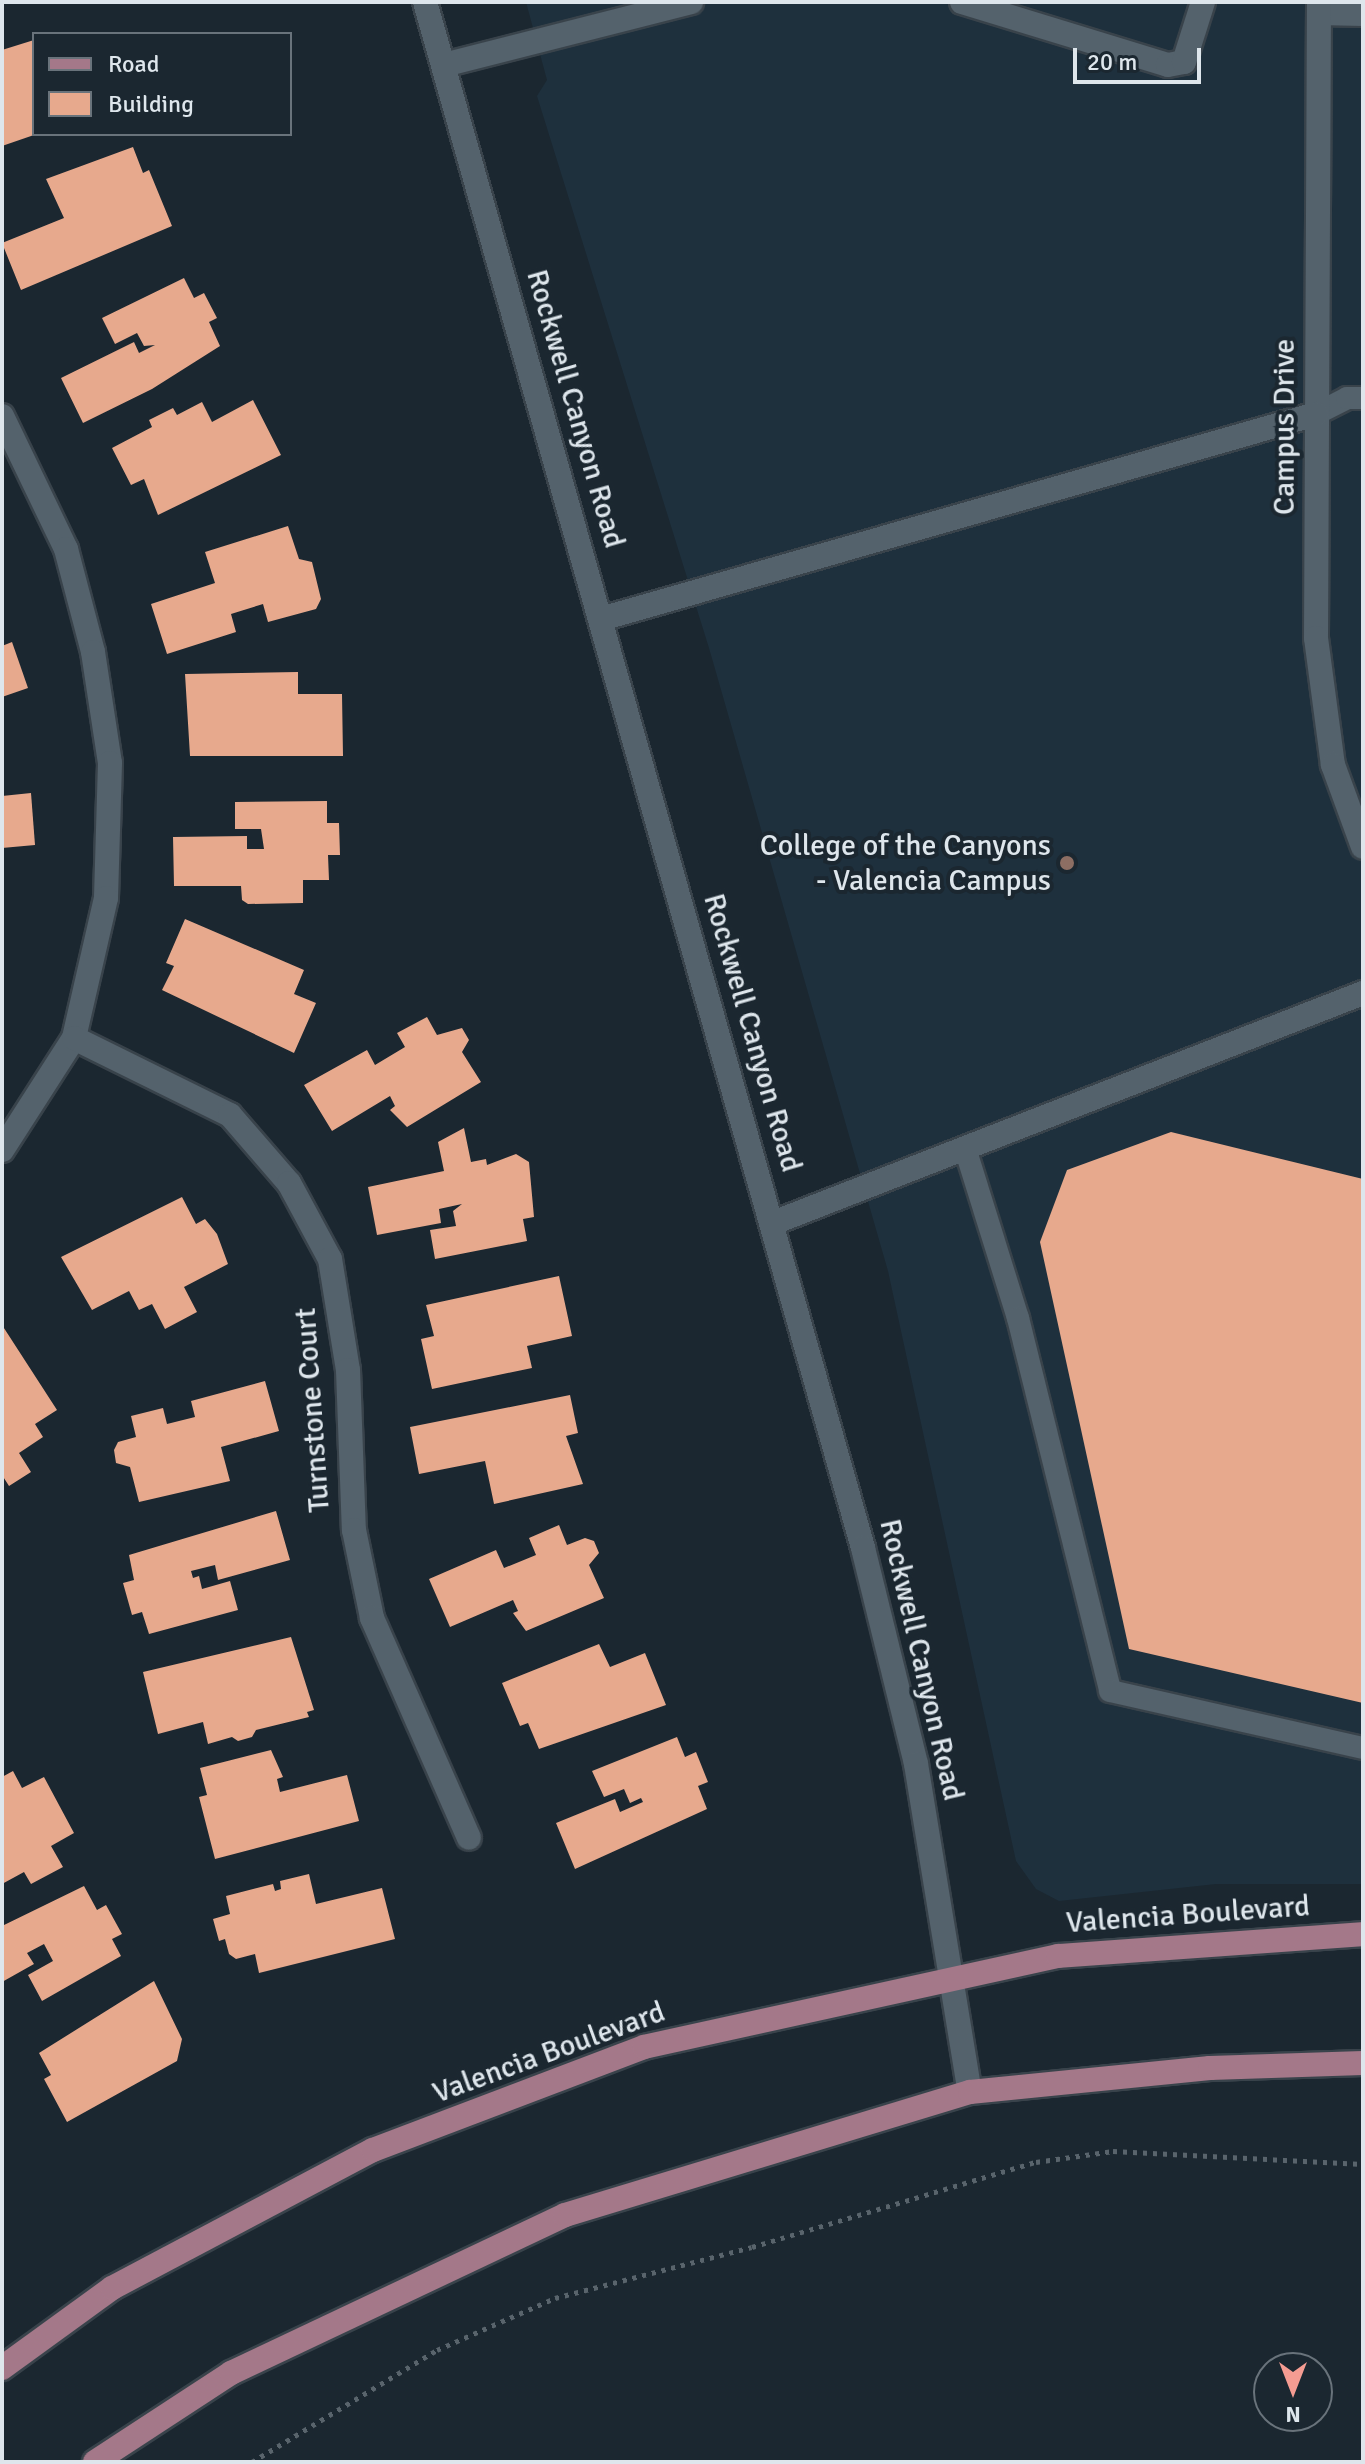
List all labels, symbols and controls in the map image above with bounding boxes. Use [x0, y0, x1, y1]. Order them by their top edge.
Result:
legend [32, 32, 292, 136]
scale bar [1077, 32, 1205, 82]
text: 20 m [1087, 47, 1137, 77]
text: Road [108, 49, 159, 79]
text: Building [108, 89, 194, 119]
street label: Rockwell Canyon Road [518, 266, 632, 552]
street label: Campus Drive [1267, 339, 1303, 515]
place label: College of the Canyons - Valencia Campus [760, 828, 1051, 898]
marker: College of the Canyons - Valencia Campus [1058, 854, 1076, 872]
street label: Rockwell Canyon Road [695, 890, 809, 1176]
street label: Turnstone Court [288, 1306, 338, 1514]
street label: Rockwell Canyon Road [871, 1516, 971, 1804]
street label: Valencia Boulevard [1065, 1889, 1311, 1941]
street label: Valencia Boulevard [428, 1994, 670, 2112]
north arrow [1253, 2352, 1333, 2432]
text: N [1285, 2401, 1301, 2428]

